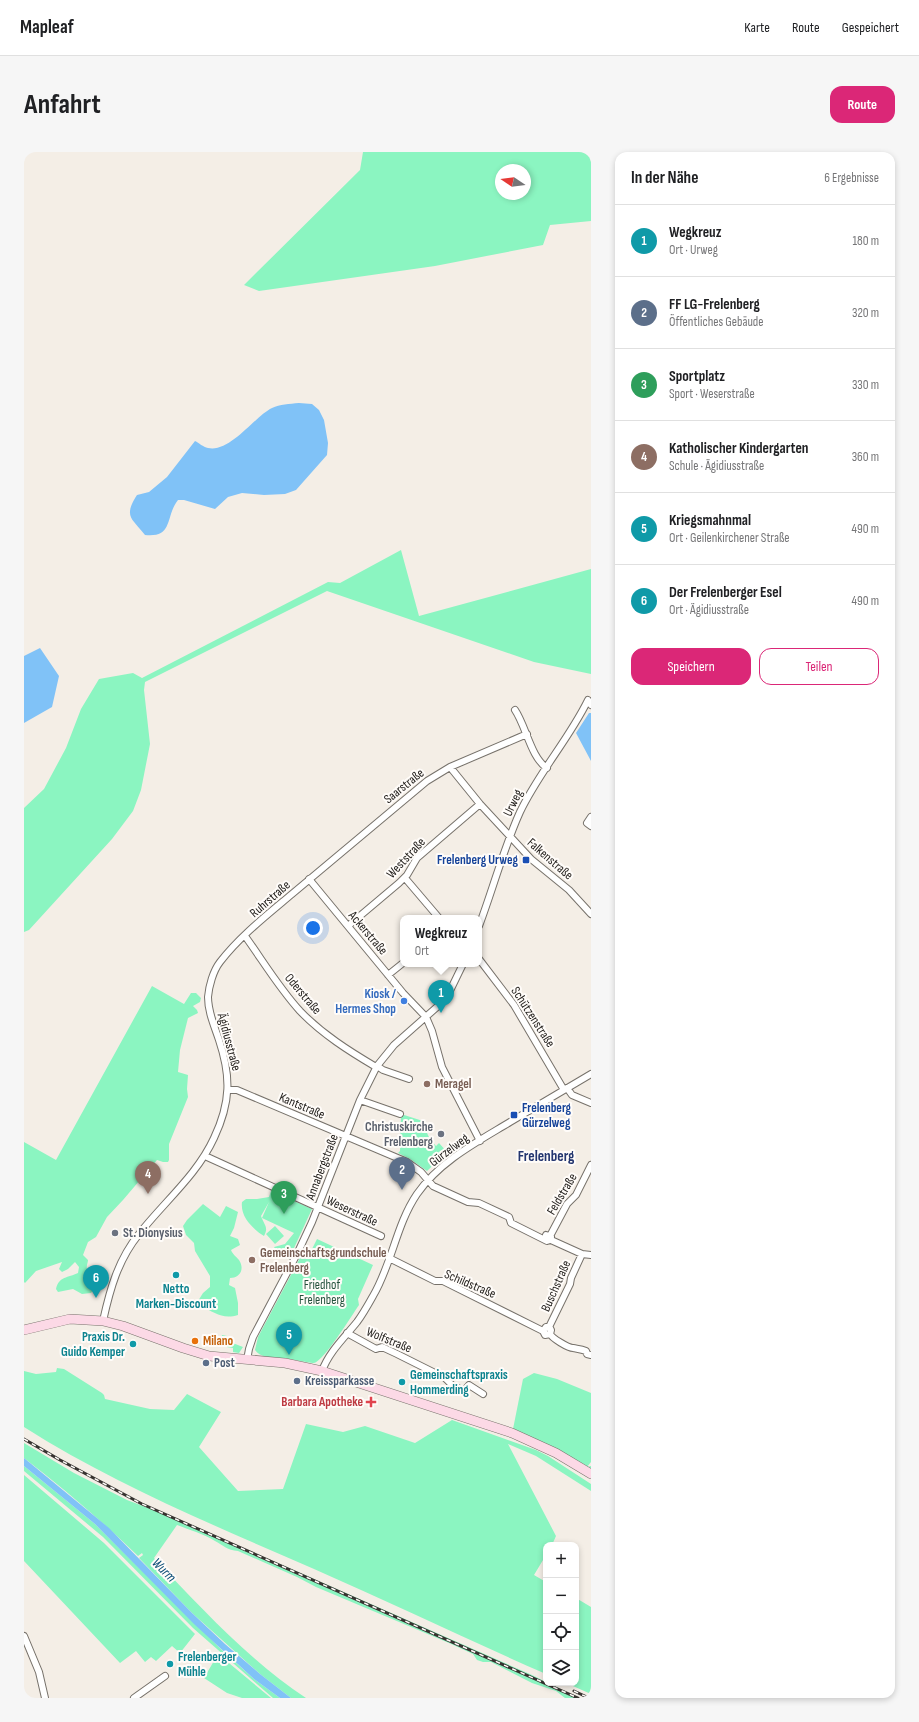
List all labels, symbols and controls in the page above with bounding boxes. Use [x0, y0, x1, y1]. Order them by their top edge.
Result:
text: Mapleaf [20, 16, 74, 39]
text: Karte [744, 19, 770, 36]
text: Route [792, 19, 820, 36]
text: Gespeichert [842, 19, 899, 36]
button: Route [830, 86, 895, 123]
text: Anfahrt [24, 88, 101, 121]
north arrow [495, 164, 531, 200]
text: In der Nähe [631, 168, 698, 188]
text: 6 Ergebnisse [824, 170, 879, 186]
text: Wegkreuz [669, 223, 721, 242]
text: 1 [641, 233, 647, 249]
text: 180 m [853, 233, 879, 249]
text: Ort · Urweg [669, 242, 718, 258]
text: FF LG-Frelenberg [669, 295, 760, 314]
text: 2 [641, 305, 647, 321]
text: 320 m [852, 305, 879, 321]
text: Öffentliches Gebäude [669, 314, 763, 330]
text: Sportplatz [669, 367, 725, 386]
text: 3 [641, 377, 647, 393]
text: 330 m [852, 377, 879, 393]
text: Sport · Weserstraße [669, 386, 755, 402]
text: Katholischer Kindergarten [669, 439, 808, 458]
text: 4 [641, 449, 647, 465]
text: 360 m [852, 449, 879, 465]
text: Schule · Ägidiusstraße [669, 458, 764, 474]
text: Kriegsmahnmal [669, 511, 751, 530]
text: 5 [641, 521, 647, 537]
text: 490 m [852, 521, 879, 537]
text: Ort · Geilenkirchener Straße [669, 530, 790, 546]
text: Der Frelenberger Esel [669, 583, 782, 602]
text: 6 [641, 593, 647, 609]
text: 490 m [852, 593, 879, 609]
text: Ort · Ägidiusstraße [669, 602, 749, 618]
button: Speichern [631, 648, 751, 685]
button: Teilen [759, 648, 879, 685]
street label: Saarstraße [381, 765, 427, 807]
street label: Urweg [500, 787, 526, 819]
street label: Weststraße [383, 834, 429, 882]
street label: Falkenstraße [524, 835, 576, 883]
place label: Frelenberg Urweg [437, 852, 519, 868]
marker: Frelenberg Urweg [521, 855, 531, 865]
street label: Ruhrstraße [246, 877, 294, 921]
street label: Ackerstraße [344, 907, 391, 958]
popup [400, 915, 482, 967]
your location [303, 918, 323, 938]
text: Wegkreuz [415, 924, 467, 943]
text: Ort [415, 943, 429, 959]
street label: Oderstraße [281, 970, 325, 1018]
pin: 1 [428, 980, 454, 1013]
street label: Schützenstraße [508, 984, 558, 1050]
place label: Kiosk / Hermes Shop [335, 986, 397, 1017]
marker: Kiosk / Hermes Shop [399, 996, 409, 1006]
street label: Ägidiusstraße [213, 1010, 244, 1073]
place label: Meragel [435, 1076, 472, 1092]
marker: Meragel [422, 1079, 432, 1089]
street label: Kantstraße [277, 1089, 327, 1123]
place label: Frelenberg Gürzelweg [522, 1100, 572, 1131]
marker: Frelenberg Gürzelweg [509, 1110, 519, 1120]
place label: Christuskirche Frelenberg [365, 1119, 434, 1150]
marker: Christuskirche Frelenberg [436, 1129, 446, 1139]
street label: Gürzelweg [426, 1130, 472, 1170]
street label: Annabergstraße [302, 1132, 342, 1203]
district label: Frelenberg [518, 1147, 575, 1166]
pin: 2 [389, 1157, 415, 1190]
pin: 4 [135, 1161, 161, 1194]
street label: Feldstraße [543, 1170, 581, 1218]
pin: 3 [271, 1181, 297, 1214]
street label: Weserstraße [324, 1192, 380, 1230]
place label: St. Dionysius [123, 1225, 183, 1241]
marker: St. Dionysius [110, 1228, 120, 1238]
place label: Gemeinschaftsgrundschule Frelenberg [260, 1245, 387, 1276]
marker: Gemeinschaftsgrundschule Frelenberg [247, 1255, 257, 1265]
street label: Buschstraße [538, 1258, 574, 1314]
pin: 6 [83, 1265, 109, 1298]
street label: Schildstraße [442, 1266, 498, 1302]
marker: Netto Marken-Discount [171, 1270, 181, 1280]
park label: Friedhof Frelenberg [299, 1277, 345, 1308]
place label: Netto Marken-Discount [136, 1281, 217, 1312]
pin: 5 [276, 1322, 302, 1355]
street label: Wolfstraße [364, 1324, 414, 1356]
place label: Praxis Dr. Guido Kemper [61, 1329, 125, 1360]
place label: Milano [203, 1333, 234, 1349]
marker: Milano [190, 1336, 200, 1346]
marker: Praxis Dr. Guido Kemper [128, 1339, 138, 1349]
place label: Post [214, 1355, 236, 1371]
marker: Post [201, 1358, 211, 1368]
place label: Gemeinschaftspraxis Hommerding [410, 1367, 508, 1398]
place label: Kreissparkasse [305, 1373, 375, 1389]
marker: Kreissparkasse [292, 1376, 302, 1386]
marker: Gemeinschaftspraxis Hommerding [397, 1377, 407, 1387]
place label: Barbara Apotheke [281, 1394, 363, 1410]
marker: Barbara Apotheke [366, 1397, 376, 1407]
map controls [543, 1542, 579, 1686]
button: + [543, 1542, 579, 1578]
water label: Wurm [148, 1554, 180, 1586]
button: − [543, 1578, 579, 1614]
button: locate [543, 1614, 579, 1650]
place label: Frelenberger Mühle [178, 1649, 237, 1680]
button: layers [543, 1650, 579, 1686]
marker: Frelenberger Mühle [165, 1659, 175, 1669]

